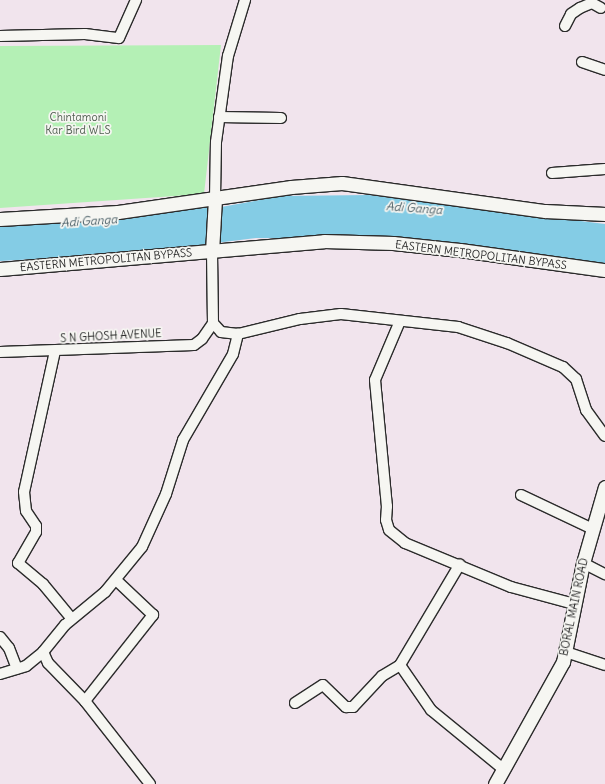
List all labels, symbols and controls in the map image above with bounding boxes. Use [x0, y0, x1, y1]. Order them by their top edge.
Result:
park label: Chintamoni Kar Bird WLS [45, 111, 111, 137]
water label: Adi Ganga [385, 199, 443, 217]
water label: Adi Ganga [60, 212, 118, 230]
street label: EASTERN METROPOLITAN BYPASS [394, 238, 568, 272]
street label: EASTERN METROPOLITAN BYPASS [19, 246, 193, 274]
street label: S N GHOSH AVENUE [60, 327, 162, 345]
street label: BORAL MAIN ROAD [557, 557, 591, 657]

